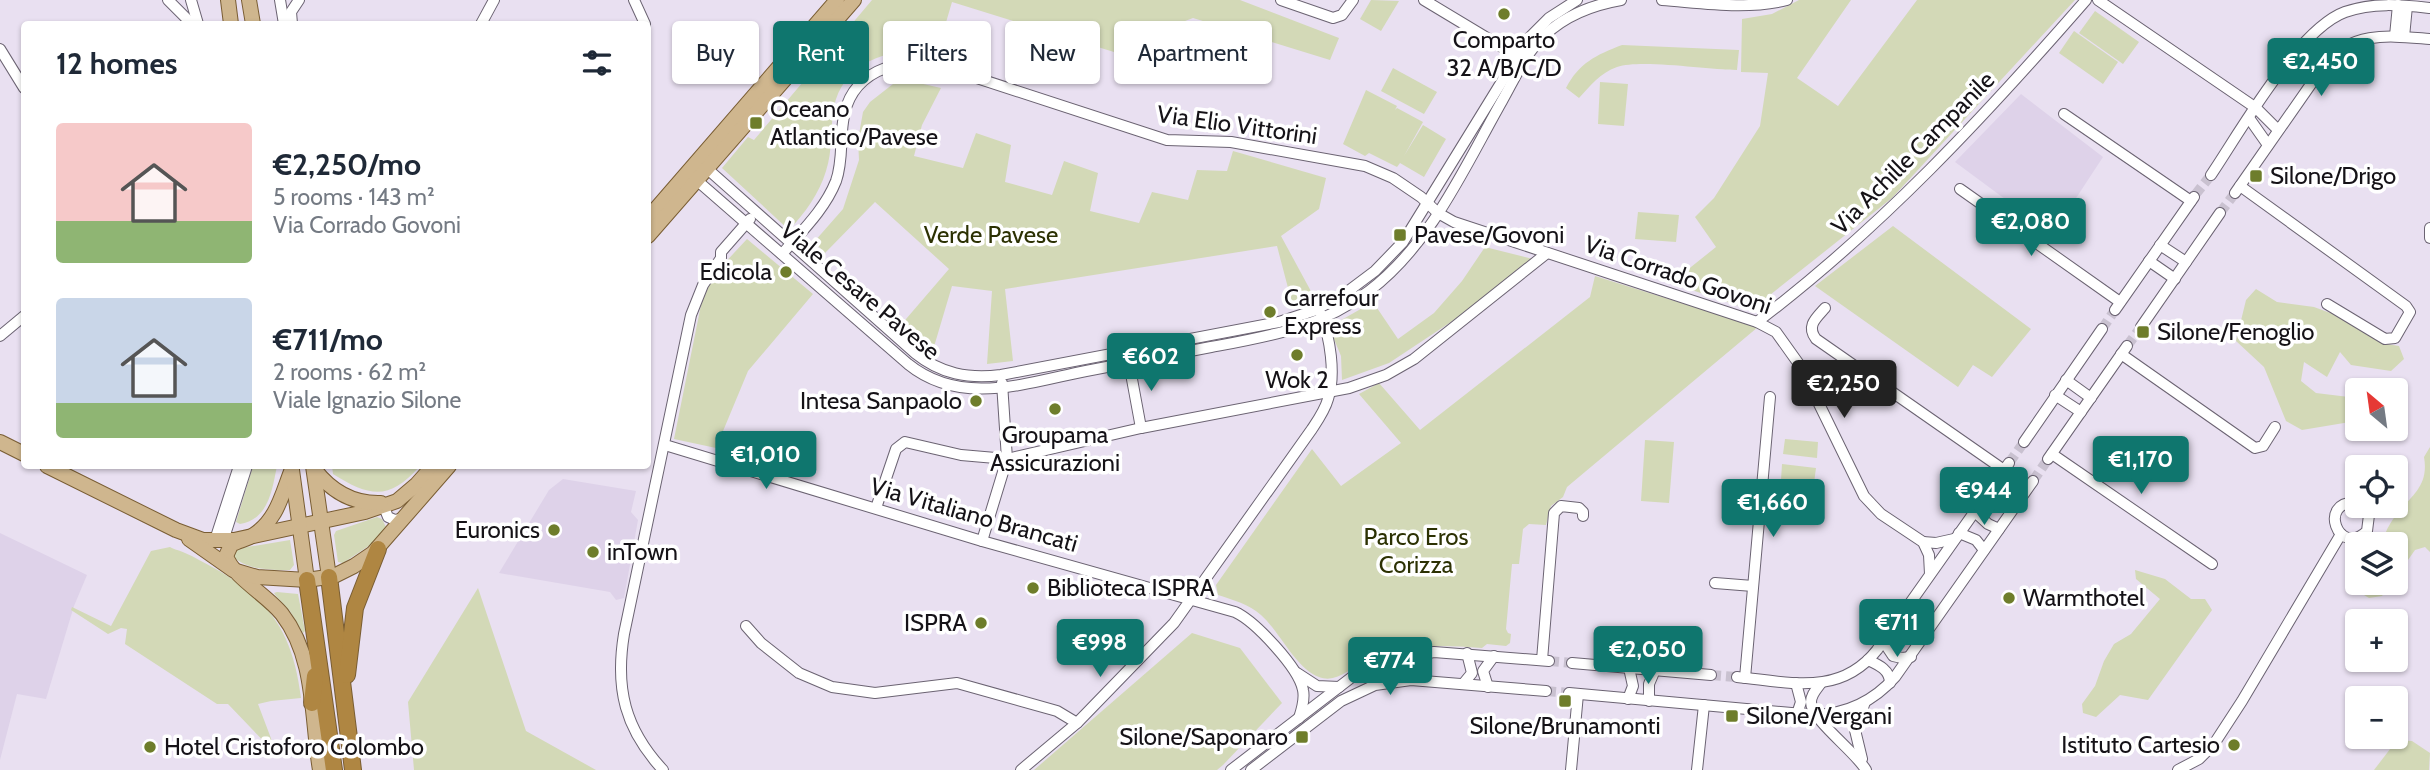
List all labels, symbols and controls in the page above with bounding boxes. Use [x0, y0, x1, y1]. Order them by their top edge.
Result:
marker: Comparto 32 A/B/C/D [1496, 6, 1512, 22]
chip: Buy [672, 21, 759, 84]
chip: Rent [773, 21, 869, 84]
chip: Filters [883, 21, 991, 84]
chip: New [1005, 21, 1100, 84]
chip: Apartment [1114, 21, 1272, 84]
place label: Comparto 32 A/B/C/D [1446, 25, 1562, 82]
pin: €2,450 [2264, 38, 2378, 98]
icon: filters [578, 44, 616, 82]
text: 12 homes [56, 45, 178, 82]
text: €2,450 [2283, 47, 2359, 75]
street label: Via Achille Campanile [1825, 65, 2000, 240]
place label: Oceano Atlantico/Pavese [770, 94, 938, 151]
street label: Via Elio Vittorini [1155, 99, 1319, 150]
marker: Oceano Atlantico/Pavese [748, 115, 764, 131]
text: €2,250/mo [273, 146, 421, 183]
icon: home [112, 151, 196, 235]
place label: Silone/Drigo [2270, 161, 2396, 190]
marker: Silone/Drigo [2248, 168, 2264, 184]
text: 5 rooms · 143 m² [273, 183, 435, 211]
pin: €2,080 [1974, 198, 2088, 258]
text: €2,080 [1992, 207, 2070, 235]
text: Via Corrado Govoni [273, 211, 461, 239]
street label: Viale Cesare Pavese [775, 215, 946, 366]
park label: Verde Pavese [924, 220, 1058, 249]
place label: Pavese/Govoni [1414, 220, 1564, 249]
marker: Pavese/Govoni [1392, 227, 1408, 243]
street label: Via Corrado Govoni [1581, 229, 1776, 320]
place label: Edicola [700, 257, 772, 286]
marker: Edicola [778, 264, 794, 280]
place label: Carrefour Express [1284, 283, 1379, 340]
marker: Carrefour Express [1262, 304, 1278, 320]
place label: Silone/Fenoglio [2157, 317, 2314, 346]
text: €711/mo [273, 321, 383, 358]
marker: Silone/Fenoglio [2135, 324, 2151, 340]
icon: home [112, 326, 196, 410]
pin: €602 [1110, 334, 1192, 393]
text: €602 [1123, 342, 1179, 370]
marker: Wok 2 [1289, 347, 1305, 363]
text: 2 rooms · 62 m² [273, 358, 426, 386]
pin: €2,250 [1787, 360, 1901, 420]
place label: Wok 2 [1265, 365, 1329, 394]
text: €2,250 [1807, 369, 1881, 397]
north arrow [2345, 378, 2408, 441]
map controls [2345, 378, 2408, 749]
text: Viale Ignazio Silone [273, 386, 461, 414]
place label: Intesa Sanpaolo [800, 386, 962, 415]
marker: Intesa Sanpaolo [968, 393, 984, 409]
marker: Groupama Assicurazioni [1047, 401, 1063, 417]
place label: Groupama Assicurazioni [990, 420, 1120, 477]
pin: €1,010 [709, 432, 823, 491]
pin: €1,170 [2084, 436, 2198, 496]
text: €1,010 [731, 440, 801, 468]
text: €1,170 [2109, 445, 2173, 473]
button: locate [2345, 455, 2408, 518]
pin: €944 [1943, 468, 2025, 527]
street label: Via Vitaliano Brancati [867, 471, 1081, 558]
text: €944 [1956, 476, 2012, 504]
pin: €1,660 [1716, 480, 1830, 539]
text: €1,660 [1738, 488, 1808, 516]
place label: Euronics [455, 515, 540, 544]
marker: Euronics [546, 522, 562, 538]
park label: Parco Eros Corizza [1363, 522, 1469, 579]
button: layers [2345, 532, 2408, 595]
place label: inTown [607, 537, 678, 566]
marker: inTown [585, 544, 601, 560]
place label: Biblioteca ISPRA [1047, 573, 1215, 602]
marker: Biblioteca ISPRA [1025, 580, 1041, 596]
place label: Warmthotel [2023, 583, 2145, 612]
marker: Warmthotel [2001, 590, 2017, 606]
pin: €711 [1856, 600, 1938, 659]
place label: ISPRA [904, 608, 967, 637]
text: €711 [1875, 608, 1919, 636]
button: + [2345, 609, 2408, 672]
marker: ISPRA [973, 615, 989, 631]
pin: €998 [1059, 620, 1141, 679]
pin: €2,050 [1591, 626, 1705, 686]
text: €998 [1073, 628, 1127, 656]
text: €2,050 [1610, 635, 1686, 663]
pin: €774 [1349, 638, 1431, 697]
text: €774 [1364, 646, 1416, 674]
button: − [2345, 686, 2408, 749]
marker: Silone/Brunamonti [1557, 693, 1573, 709]
place label: Silone/Vergani [1746, 701, 1892, 730]
marker: Silone/Vergani [1724, 708, 1740, 724]
place label: Silone/Brunamonti [1469, 711, 1661, 740]
place label: Silone/Saponaro [1119, 722, 1288, 751]
marker: Silone/Saponaro [1294, 729, 1310, 745]
place label: Istituto Cartesio [2061, 730, 2220, 759]
place label: Hotel Cristoforo Colombo [164, 732, 424, 761]
marker: Istituto Cartesio [2226, 737, 2242, 753]
marker: Hotel Cristoforo Colombo [142, 739, 158, 755]

